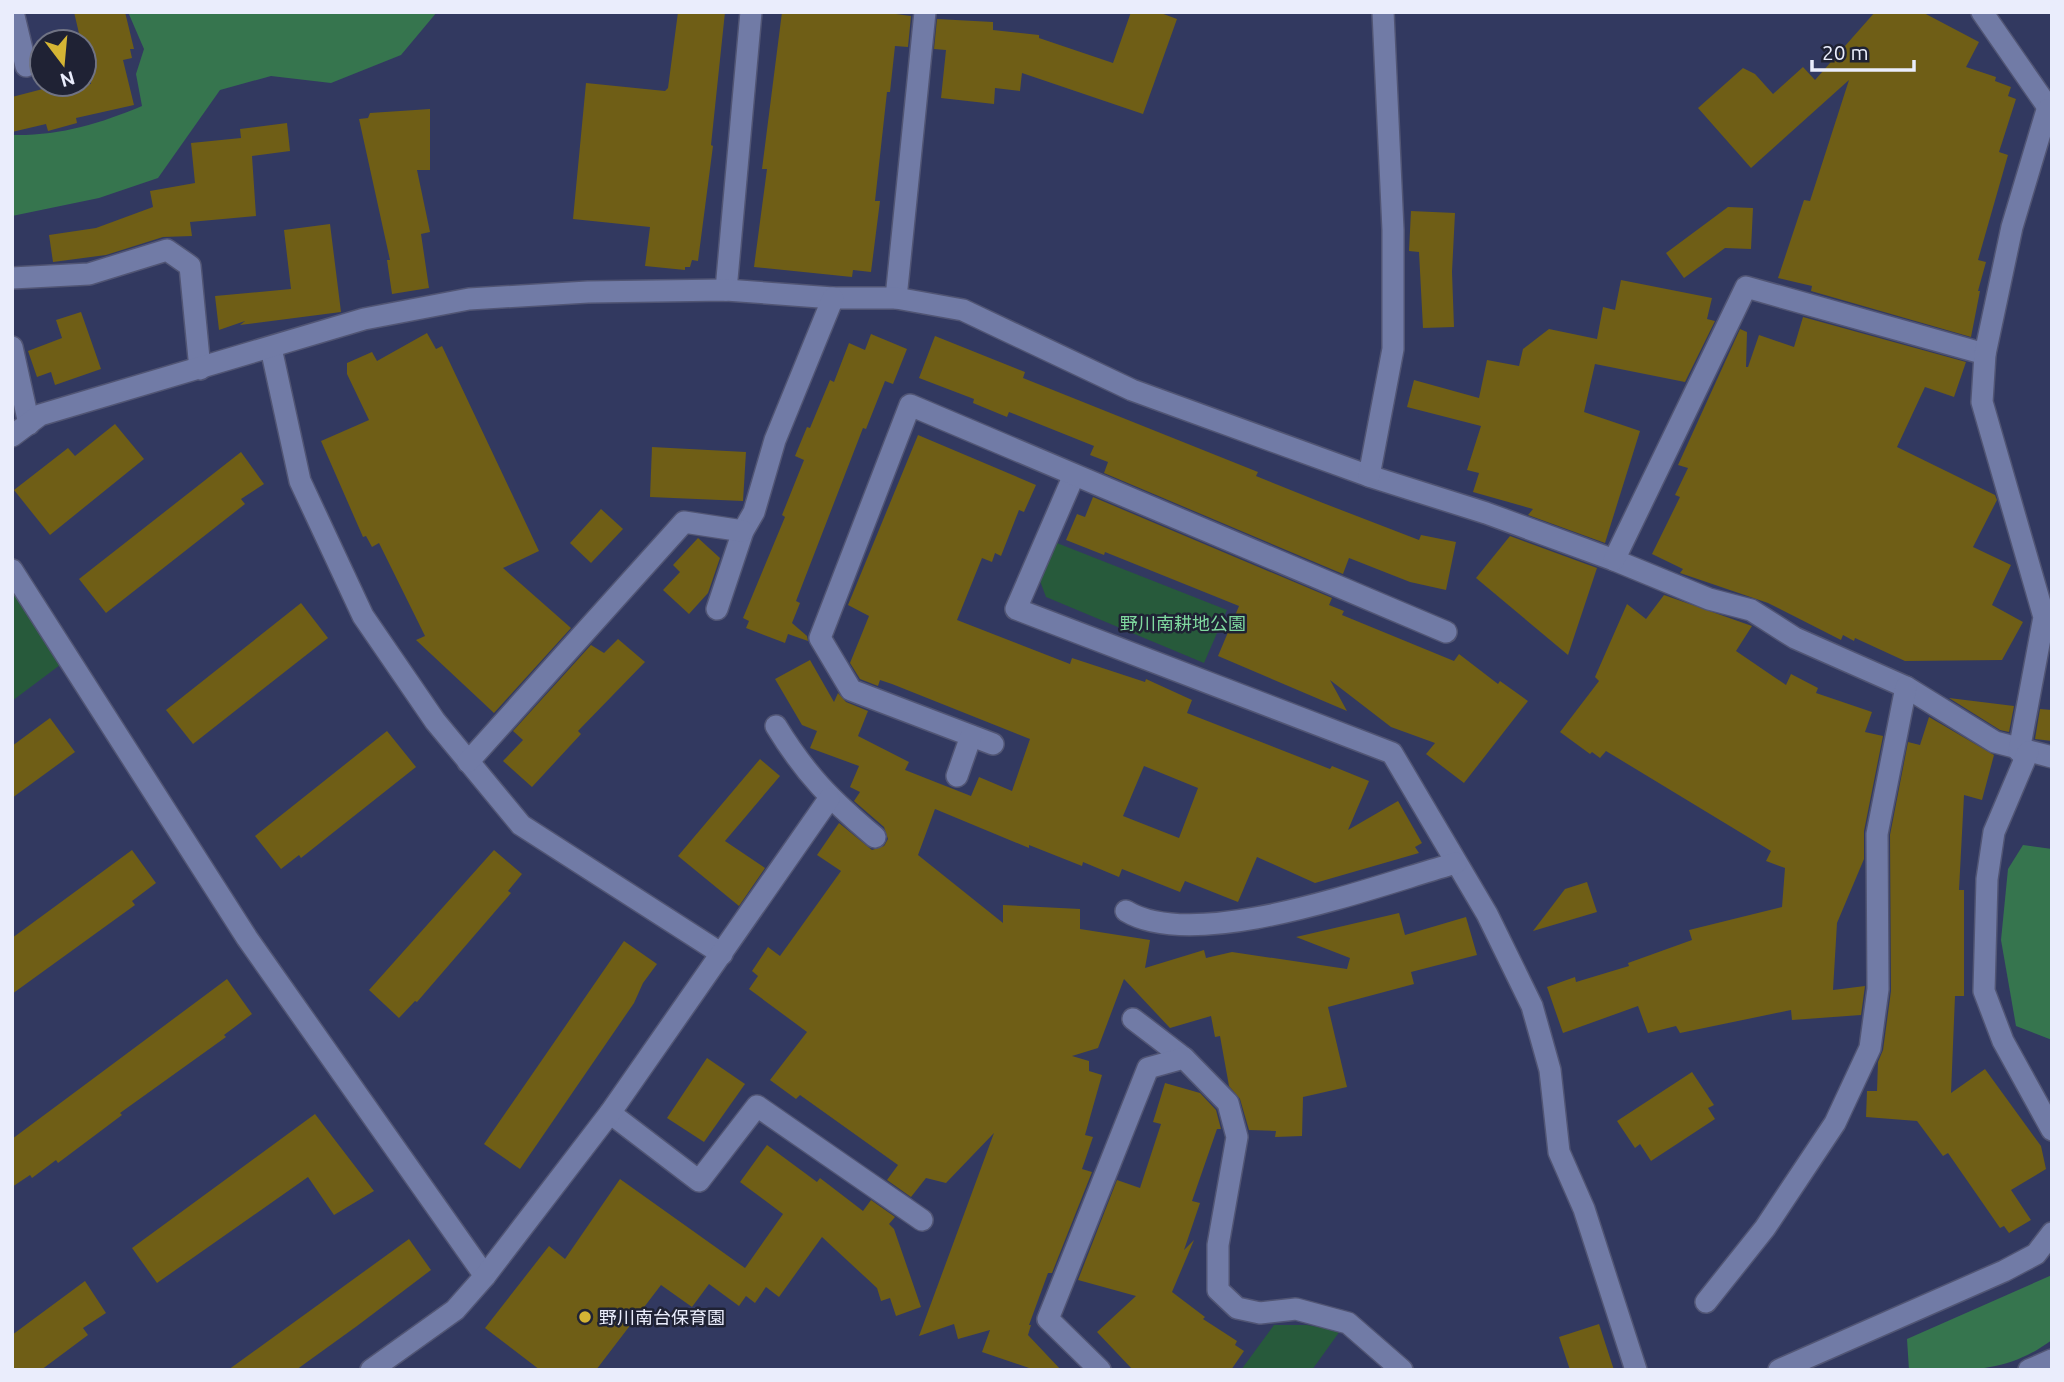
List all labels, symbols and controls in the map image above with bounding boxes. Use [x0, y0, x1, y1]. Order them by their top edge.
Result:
north arrow [28, 28, 98, 98]
scale bar [1812, 28, 1913, 72]
text: 20 m [1822, 40, 1869, 64]
text: N [58, 67, 78, 92]
park label: 野川南耕地公園 [1120, 613, 1246, 633]
place label: 野川南台保育園 [599, 1307, 725, 1327]
marker: 野川南台保育園 [577, 1309, 593, 1325]

